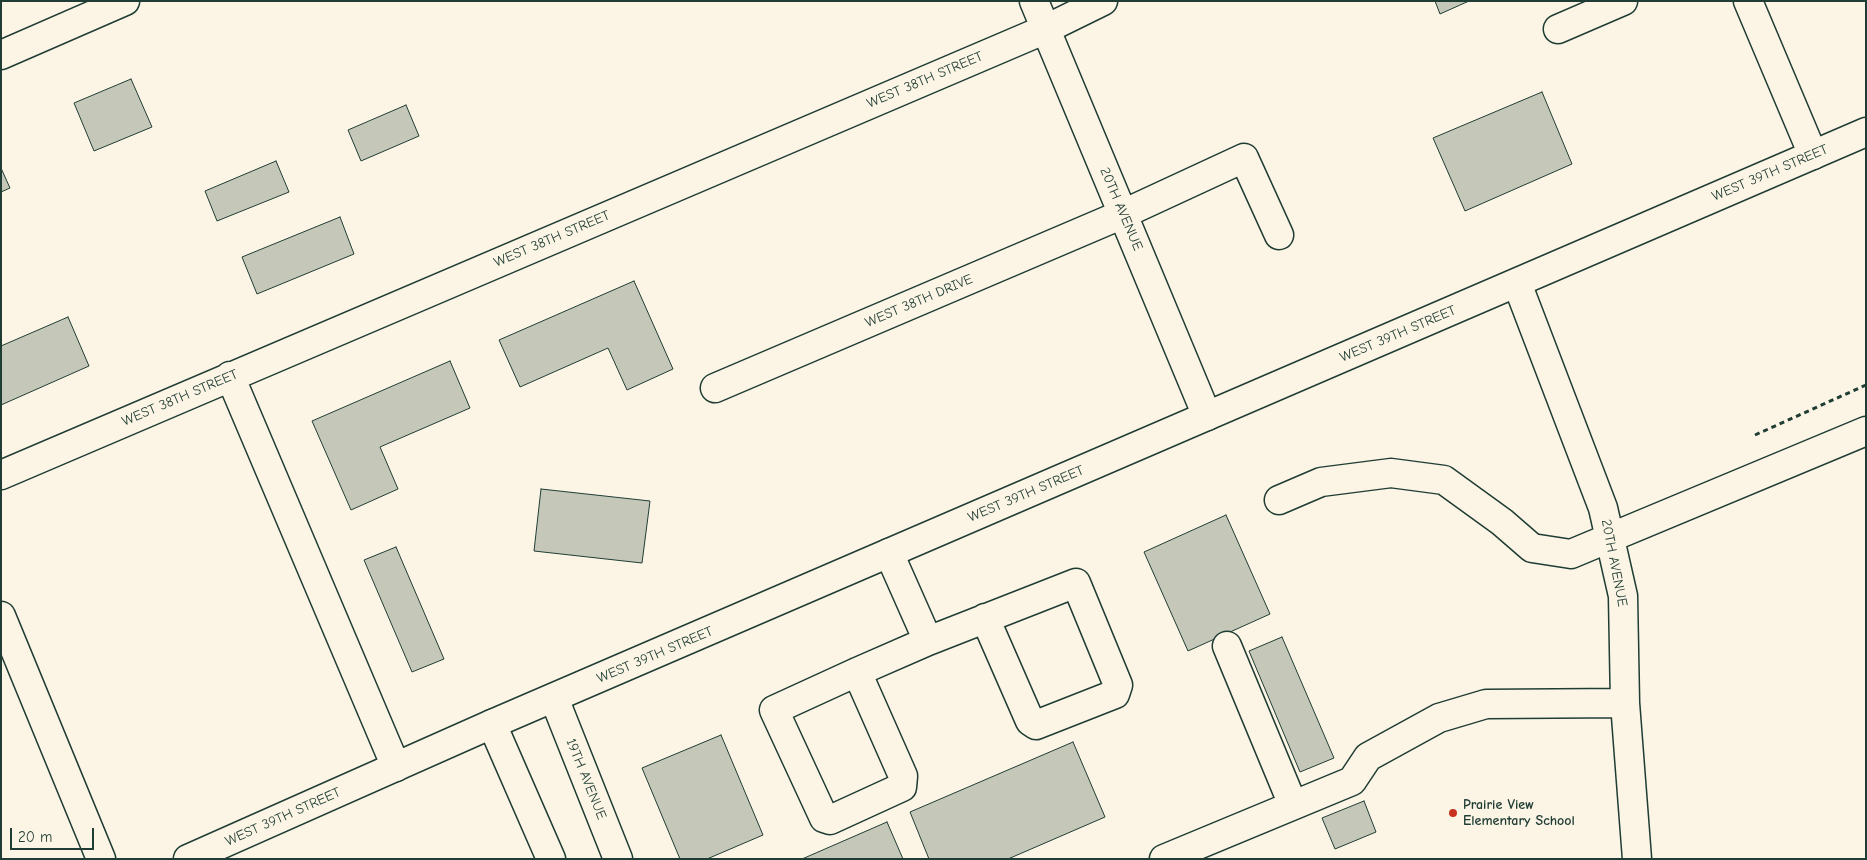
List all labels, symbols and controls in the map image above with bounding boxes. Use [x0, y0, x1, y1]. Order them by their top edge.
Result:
street label: WEST 38TH STREET [865, 48, 985, 112]
street label: WEST 39TH STREET [1709, 141, 1831, 205]
street label: 20TH AVENUE [1096, 165, 1146, 253]
street label: WEST 38TH STREET [492, 207, 612, 271]
street label: WEST 38TH DRIVE [863, 271, 975, 331]
street label: WEST 39TH STREET [1337, 302, 1459, 366]
street label: WEST 38TH STREET [120, 366, 240, 430]
street label: WEST 39TH STREET [965, 462, 1087, 526]
street label: 20TH AVENUE [1597, 518, 1631, 608]
street label: WEST 39TH STREET [594, 623, 716, 687]
street label: 19TH AVENUE [562, 736, 610, 822]
street label: WEST 39TH STREET [223, 784, 343, 850]
place label: Prairie View Elementary School [1463, 797, 1575, 830]
marker: Prairie View Elementary School [1447, 807, 1459, 819]
scale bar [12, 818, 96, 850]
text: 20 m [18, 828, 52, 846]

